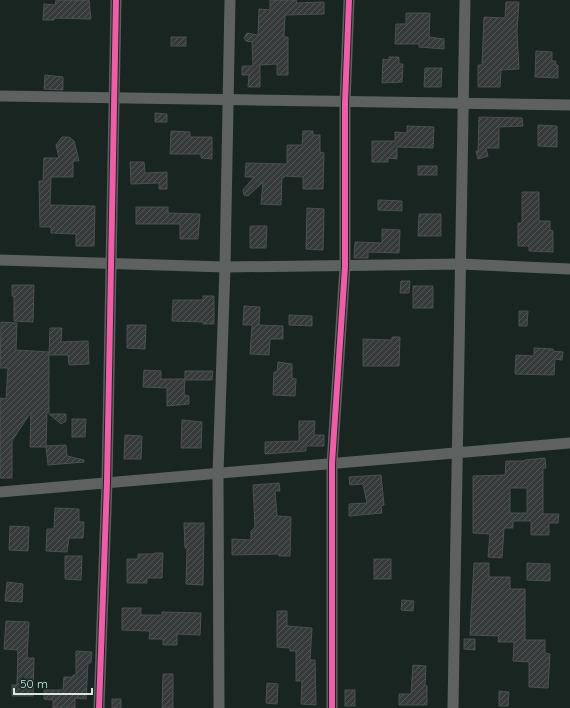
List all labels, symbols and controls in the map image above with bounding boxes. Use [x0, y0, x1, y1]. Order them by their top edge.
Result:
scale bar [14, 670, 92, 696]
text: 50 m [20, 676, 48, 691]

